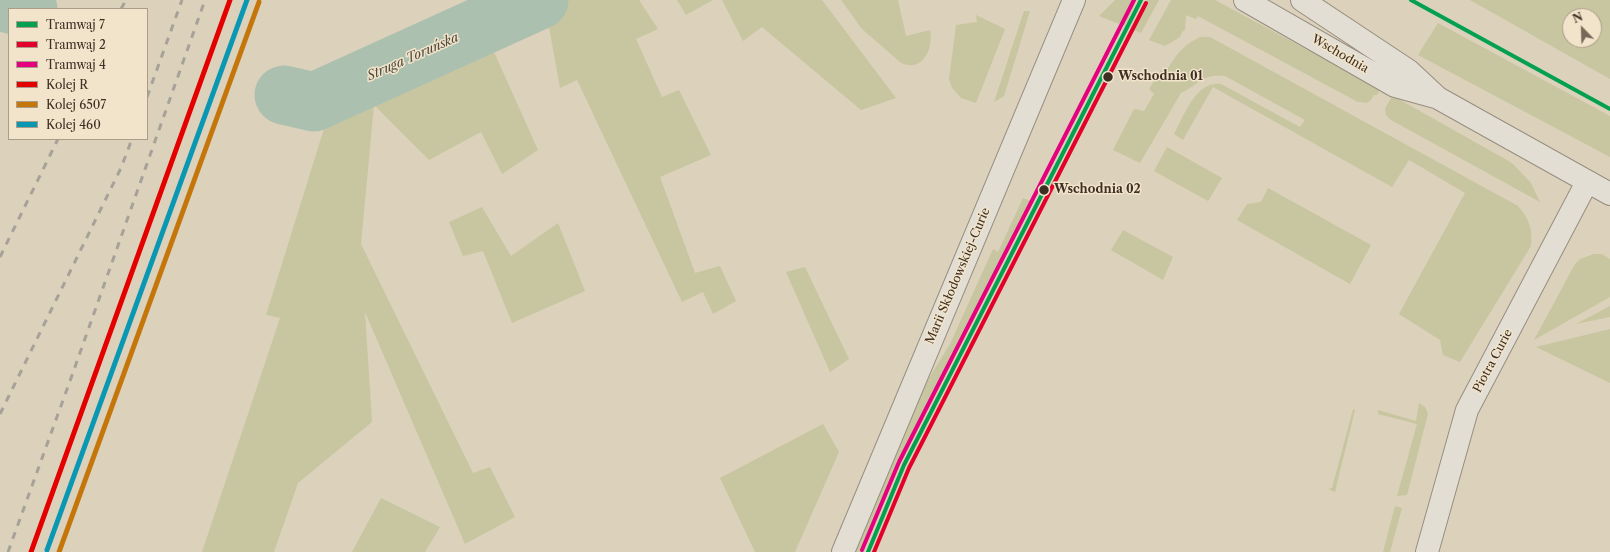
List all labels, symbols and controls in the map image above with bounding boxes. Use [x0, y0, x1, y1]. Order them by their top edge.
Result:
legend [8, 8, 148, 140]
north arrow [1562, 8, 1602, 48]
text: N [1571, 10, 1585, 26]
text: Tramwaj 7 [46, 17, 105, 32]
water label: Struga Toruńska [365, 30, 461, 84]
street label: Wschodnia [1309, 32, 1371, 76]
text: Tramwaj 2 [46, 37, 106, 52]
text: Tramwaj 4 [46, 57, 106, 72]
marker: Wschodnia 01 [1101, 70, 1115, 84]
place label: Wschodnia 01 [1118, 70, 1203, 84]
text: Kolej R [46, 77, 88, 92]
text: Kolej 6507 [46, 97, 106, 112]
text: Kolej 460 [46, 117, 101, 132]
marker: Wschodnia 02 [1037, 183, 1051, 197]
place label: Wschodnia 02 [1054, 183, 1141, 197]
street label: Marii Skłodowskiej-Curie [923, 206, 993, 346]
street label: Piotra Curie [1470, 327, 1516, 395]

